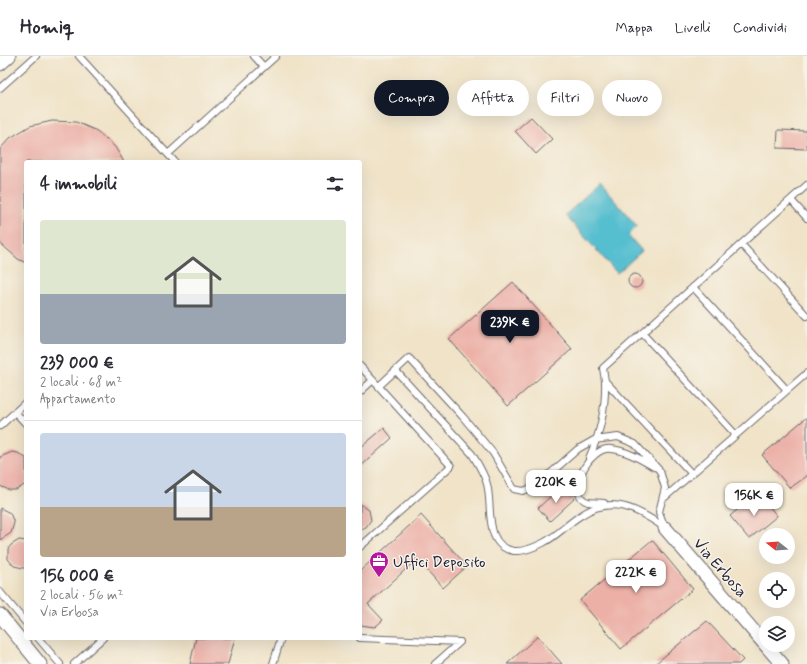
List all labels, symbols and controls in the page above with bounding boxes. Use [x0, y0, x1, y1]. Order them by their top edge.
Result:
text: Homiq [20, 15, 74, 40]
text: Mappa [615, 19, 653, 37]
text: Livelli [675, 19, 711, 37]
text: Condividi [733, 19, 787, 37]
chip: Compra [374, 80, 449, 116]
chip: Affitta [457, 80, 529, 116]
chip: Filtri [537, 80, 594, 116]
chip: Nuovo [602, 80, 662, 116]
text: 4 immobili [40, 173, 117, 195]
icon: filters [324, 173, 346, 195]
icon: home [157, 246, 229, 318]
pin: 239K € [477, 310, 543, 344]
text: 239K € [490, 314, 530, 331]
text: 239 000 € [40, 352, 114, 374]
text: 2 locali · 68 m² [40, 374, 122, 391]
text: Appartamento [40, 391, 115, 408]
icon: home [157, 459, 229, 531]
pin: 220K € [523, 470, 589, 504]
text: 220K € [535, 474, 577, 491]
pin: 156K € [721, 483, 787, 517]
text: 156K € [734, 487, 774, 504]
north arrow [759, 528, 795, 564]
map controls [759, 528, 795, 652]
street label: Via Erbosa [688, 534, 752, 602]
office icon: Uffici Deposito [368, 550, 390, 578]
place label: Uffici Deposito [393, 552, 486, 573]
pin: 222K € [603, 560, 669, 594]
text: 222K € [615, 564, 657, 581]
text: 156 000 € [40, 565, 114, 587]
button: locate [759, 572, 795, 608]
text: 2 locali · 56 m² [40, 587, 123, 604]
text: Via Erbosa [40, 604, 99, 621]
button: layers [759, 616, 795, 652]

